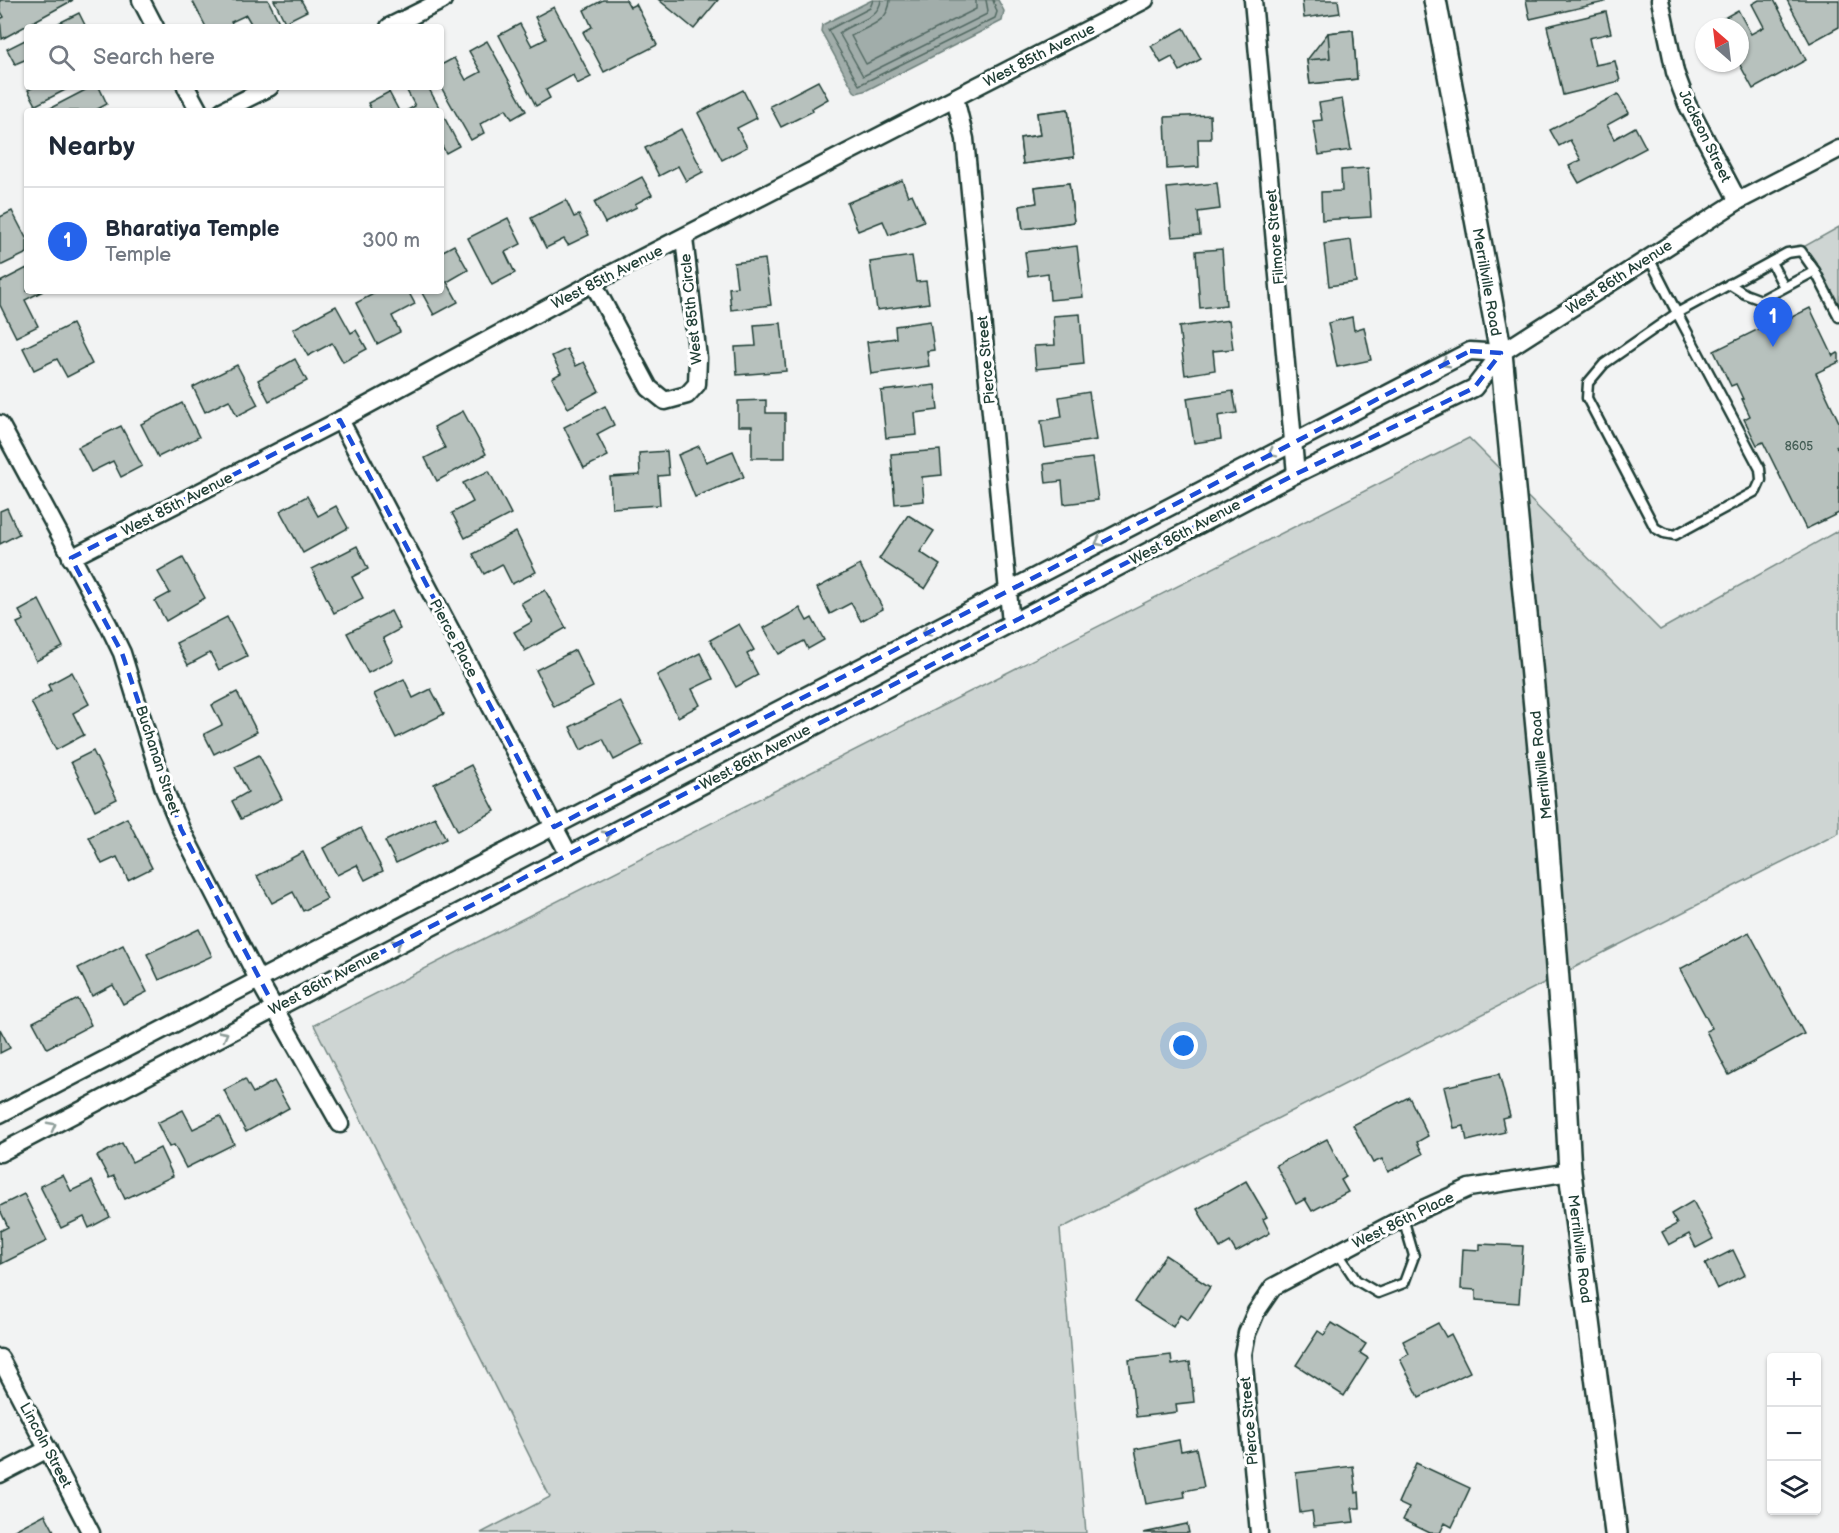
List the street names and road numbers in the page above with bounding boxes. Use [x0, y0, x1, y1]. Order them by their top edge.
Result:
street label: West 85th Avenue [980, 19, 1098, 92]
street label: Jackson Street [1674, 87, 1735, 186]
street label: Filmore Street [1262, 188, 1289, 285]
street label: Merrillville Road [1468, 227, 1505, 338]
street label: West 86th Avenue [1563, 236, 1676, 319]
street label: West 85th Avenue [548, 241, 666, 314]
street label: West 85th Circle [676, 252, 707, 365]
street label: Pierce Street [973, 315, 1000, 405]
street label: West 85th Avenue [118, 468, 236, 541]
street label: West 86th Avenue [1126, 495, 1244, 570]
street label: Pierce Place [425, 596, 482, 681]
street label: Buchanan Street [131, 703, 184, 818]
street label: Merrillville Road [1526, 710, 1557, 820]
street label: West 86th Avenue [696, 720, 814, 795]
street label: West 86th Avenue [265, 945, 383, 1020]
street label: West 86th Place [1349, 1188, 1457, 1253]
street label: Merrillville Road [1563, 1194, 1596, 1305]
street label: Pierce Street [1236, 1376, 1263, 1466]
street label: Lincoln Street [15, 1399, 76, 1491]

